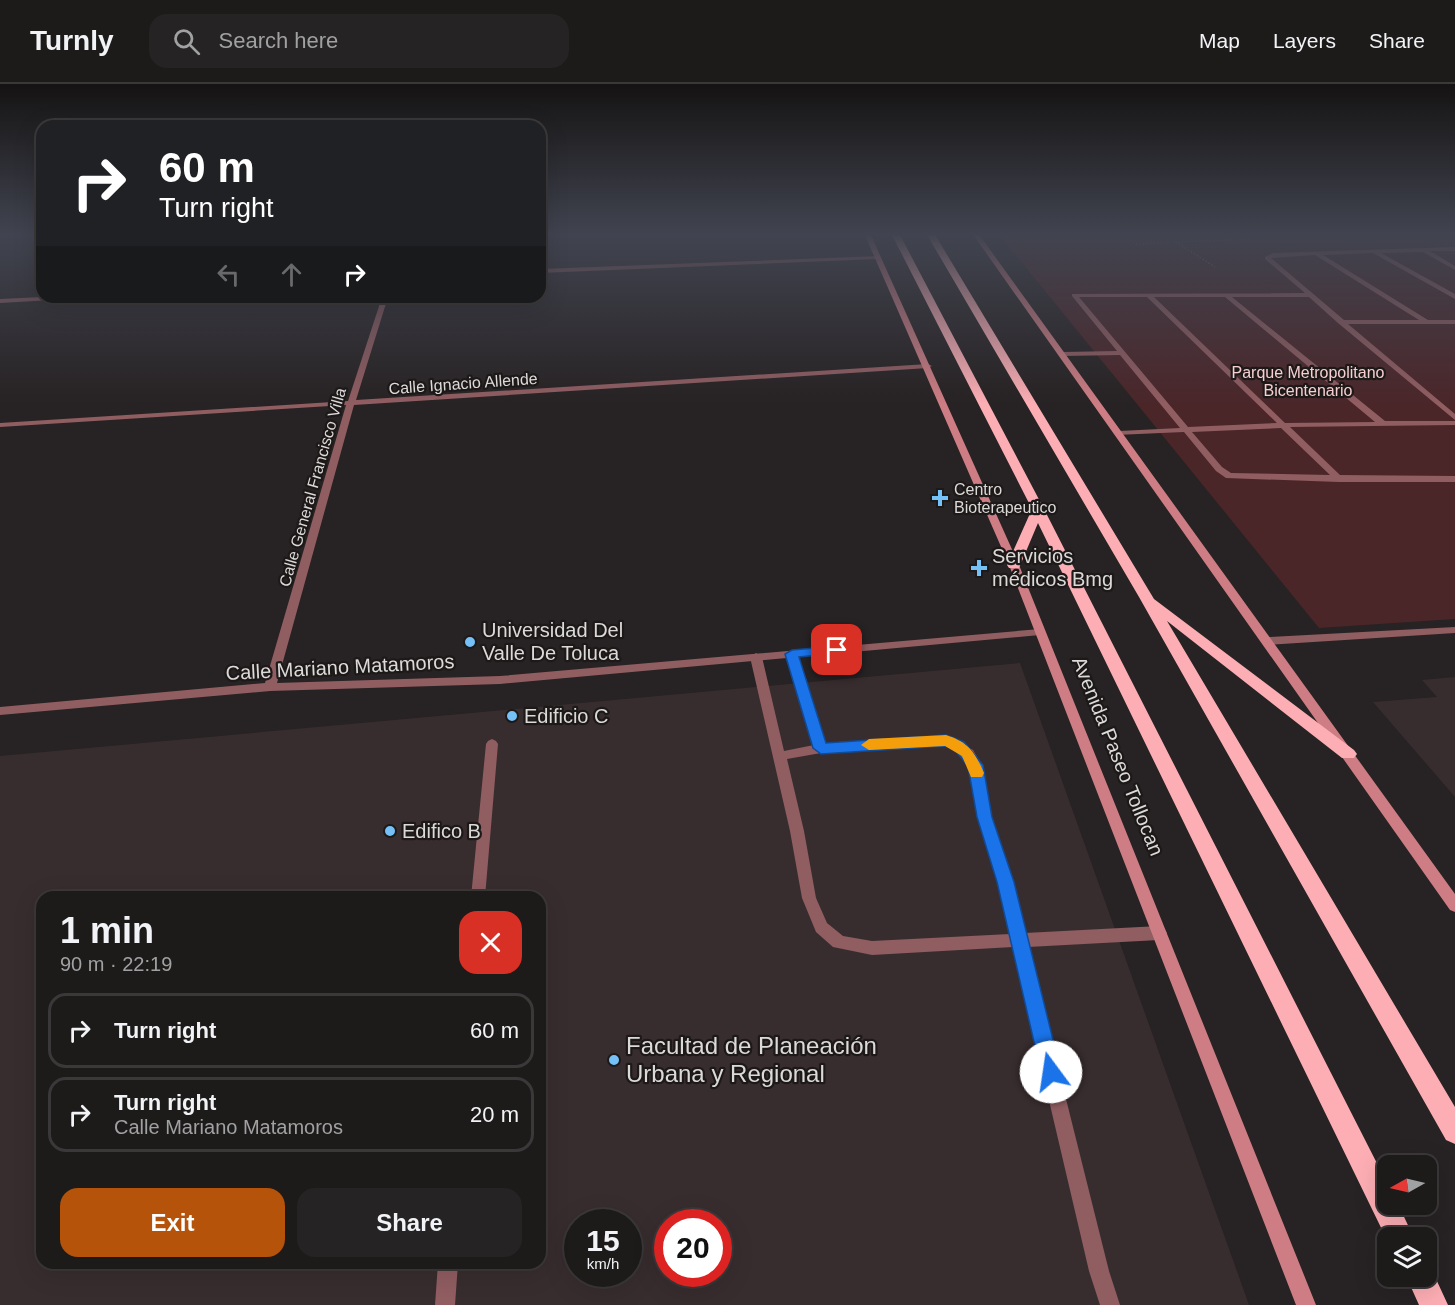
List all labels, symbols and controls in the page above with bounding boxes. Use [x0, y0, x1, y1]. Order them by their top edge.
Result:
search box [149, 14, 569, 68]
text: Turnly [30, 25, 113, 56]
icon: search [170, 25, 203, 58]
text: Search here [218, 28, 338, 53]
text: Map [1199, 29, 1240, 52]
text: Layers [1273, 29, 1336, 52]
text: Share [1369, 29, 1425, 52]
icon: right [60, 144, 138, 222]
text: 60 m [159, 144, 255, 191]
text: Turn right [159, 193, 274, 223]
icon: left [212, 258, 245, 291]
icon: ahead [275, 258, 308, 291]
icon: right [338, 258, 371, 291]
park label: Parque Metropolitano Bicentenario [1232, 364, 1385, 399]
street label: Calle Ignacio Allende [388, 370, 538, 397]
street label: Calle General Francisco Villa [276, 386, 349, 588]
place label: Centro Bioterapeutico [954, 481, 1056, 516]
marker: Centro Bioterapeutico [931, 489, 949, 507]
place label: Servicios médicos Bmg [992, 545, 1113, 590]
marker: Servicios médicos Bmg [970, 559, 988, 577]
place label: Universidad Del Valle De Toluca [482, 619, 623, 664]
pin [811, 624, 862, 675]
icon: arrive [820, 633, 853, 666]
marker: Universidad Del Valle De Toluca [463, 635, 477, 649]
street label: Calle Mariano Matamoros [225, 650, 455, 684]
street label: Avenida Paseo Tollocan [1068, 653, 1168, 859]
place label: Edificio C [524, 705, 608, 727]
marker: Edificio C [505, 709, 519, 723]
place label: Edifico B [402, 820, 481, 842]
marker: Edifico B [383, 824, 397, 838]
text: 1 min [60, 910, 154, 951]
button: close [459, 911, 522, 974]
text: 90 m · 22:19 [60, 953, 172, 975]
icon: right [63, 1014, 96, 1047]
text: Turn right [114, 1018, 216, 1043]
text: 60 m [470, 1018, 519, 1043]
place label: Facultad de Planeación Urbana y Regional [626, 1032, 877, 1087]
position arrow [1019, 1040, 1083, 1104]
marker: Facultad de Planeación Urbana y Regional [607, 1053, 621, 1067]
text: Turn right [114, 1090, 216, 1115]
icon: right [63, 1098, 96, 1131]
text: 20 m [470, 1102, 519, 1127]
text: Calle Mariano Matamoros [114, 1116, 343, 1138]
north arrow [1377, 1155, 1437, 1215]
map controls [1377, 1155, 1437, 1287]
button: Exit [60, 1188, 285, 1257]
button: Share [297, 1188, 522, 1257]
speed limit sign: 20 [654, 1209, 732, 1287]
text: 15 [586, 1224, 620, 1257]
button: layers [1377, 1227, 1437, 1287]
text: km/h [587, 1255, 619, 1272]

